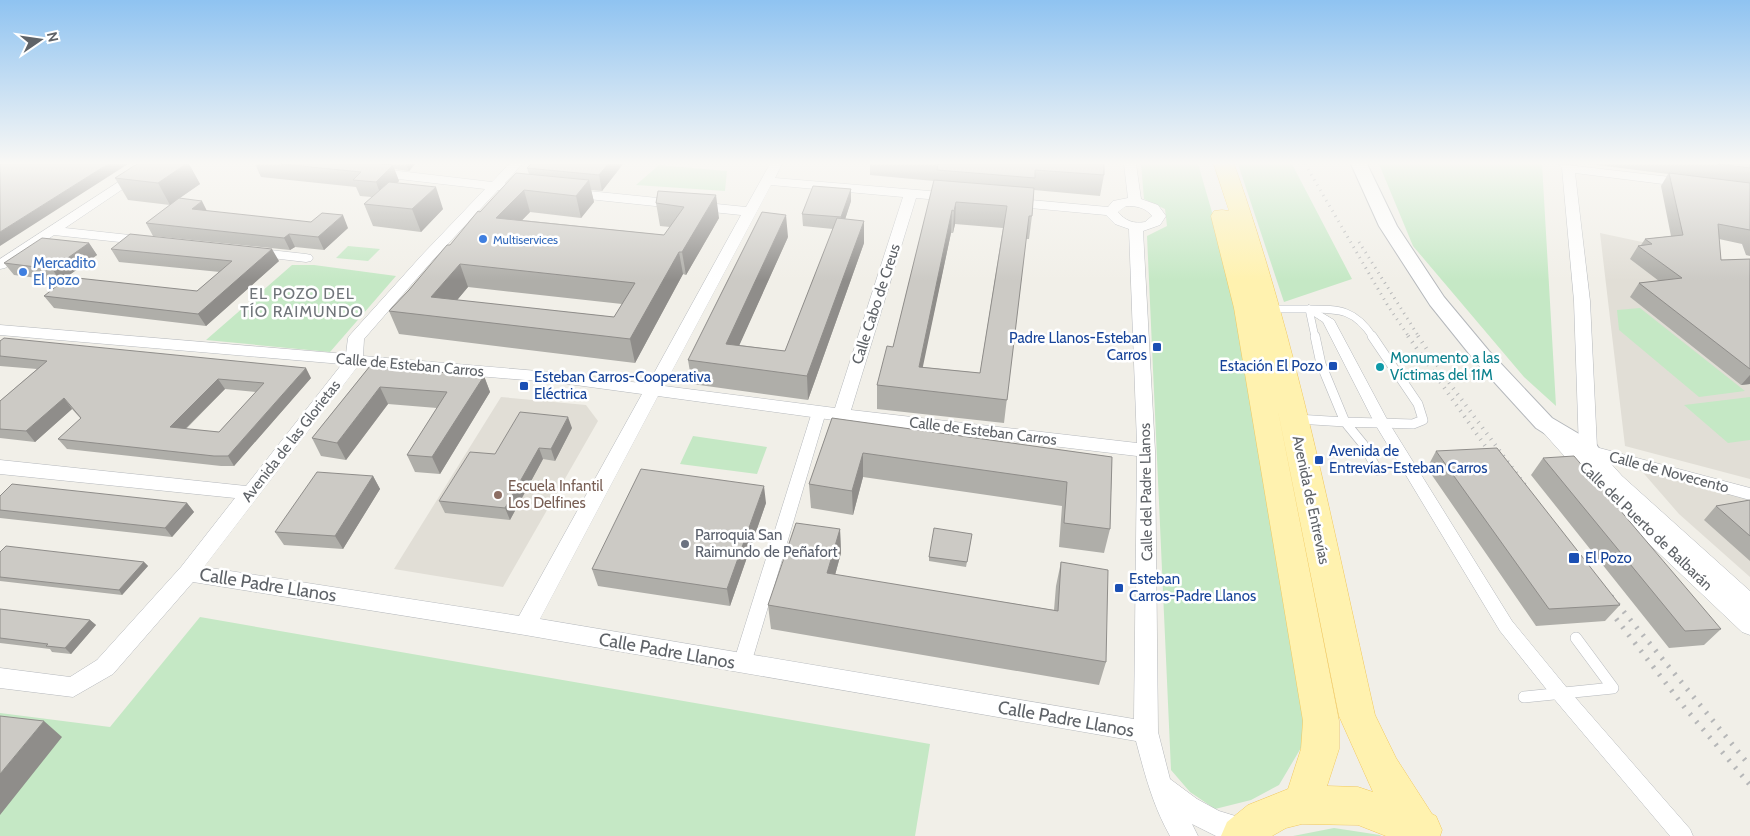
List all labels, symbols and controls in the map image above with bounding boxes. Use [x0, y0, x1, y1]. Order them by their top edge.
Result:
north arrow [15, 15, 65, 65]
text: N [43, 30, 63, 44]
place label: Multiservices [493, 232, 558, 247]
marker: Multiservices [477, 233, 489, 245]
street label: Calle Cabo de Creus [848, 241, 904, 367]
place label: Mercadito El pozo [33, 254, 96, 289]
marker: Mercadito El pozo [17, 266, 29, 278]
district label: EL POZO DEL TÍO RAIMUNDO [240, 284, 364, 321]
place label: Padre Llanos-Esteban Carros [1009, 329, 1147, 364]
marker: Padre Llanos-Esteban Carros [1151, 341, 1163, 353]
place label: Monumento a las Víctimas del 11M [1390, 349, 1500, 384]
street label: Calle de Esteban Carros [335, 350, 485, 380]
place label: Estación El Pozo [1219, 357, 1323, 375]
marker: Estación El Pozo [1327, 360, 1339, 372]
marker: Monumento a las Víctimas del 11M [1374, 361, 1386, 373]
place label: Esteban Carros-Cooperativa Eléctrica [534, 368, 712, 403]
street label: Avenida de las Glorietas [238, 377, 344, 505]
marker: Esteban Carros-Cooperativa Eléctrica [518, 380, 530, 392]
street label: Calle de Esteban Carros [908, 413, 1058, 449]
street label: Calle del Padre Llanos [1136, 423, 1156, 561]
street label: Avenida de Entrevías [1289, 434, 1333, 566]
place label: Avenida de Entrevías-Esteban Carros [1329, 442, 1488, 477]
street label: Calle de Novecento [1607, 447, 1731, 497]
marker: Avenida de Entrevías-Esteban Carros [1313, 454, 1325, 466]
street label: Calle del Puerto de Balbarán [1576, 458, 1716, 594]
place label: Escuela Infantil Los Delfines [508, 477, 603, 512]
marker: Escuela Infantil Los Delfines [492, 489, 504, 501]
place label: Parroquia San Raimundo de Peñafort [695, 526, 838, 561]
marker: Parroquia San Raimundo de Peñafort [679, 538, 691, 550]
place label: El Pozo [1585, 549, 1632, 567]
marker: El Pozo [1567, 551, 1581, 565]
street label: Calle Padre Llanos [198, 563, 338, 607]
place label: Esteban Carros-Padre Llanos [1129, 570, 1256, 605]
marker: Esteban Carros-Padre Llanos [1113, 582, 1125, 594]
street label: Calle Padre Llanos [597, 628, 737, 674]
street label: Calle Padre Llanos [996, 696, 1136, 742]

